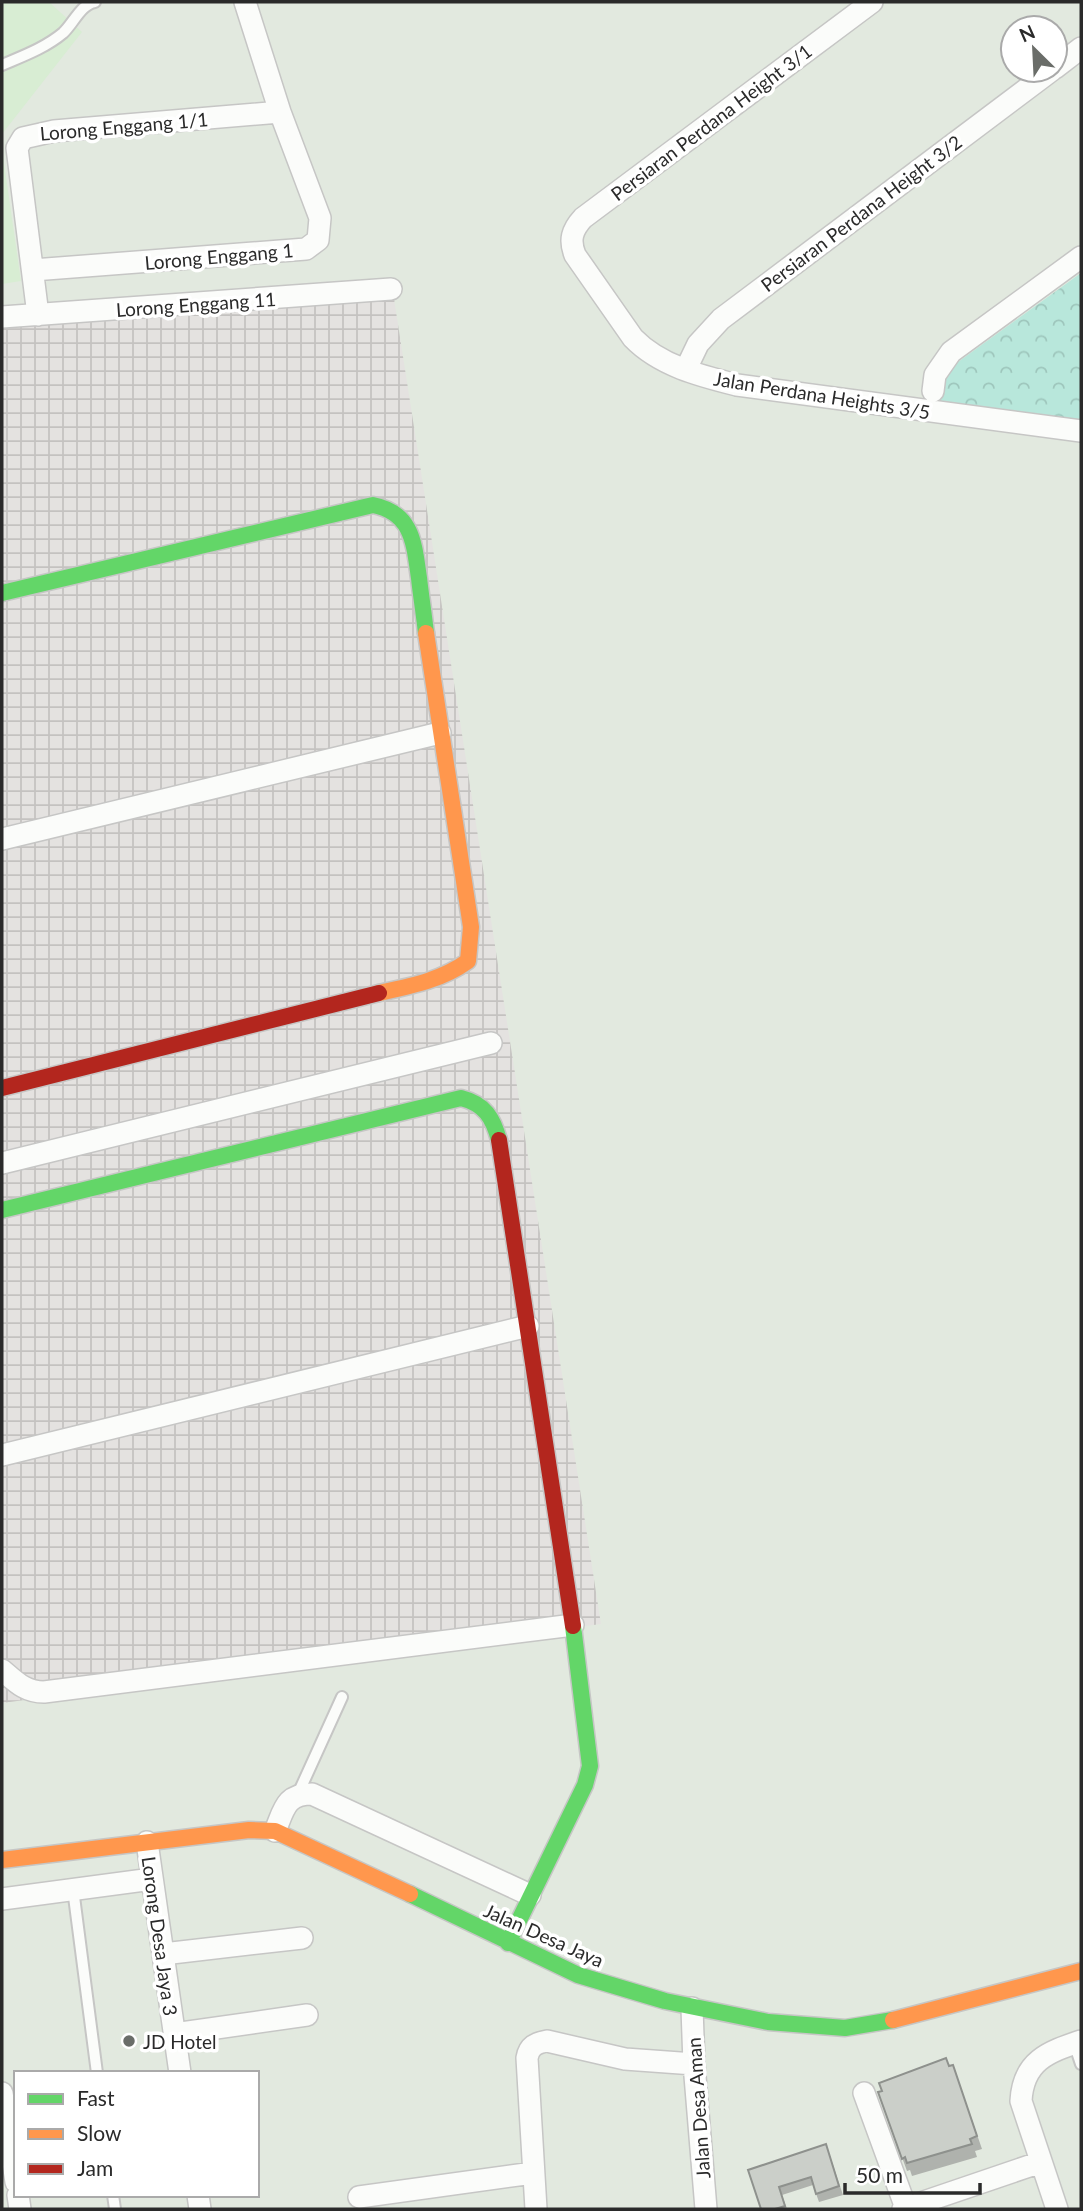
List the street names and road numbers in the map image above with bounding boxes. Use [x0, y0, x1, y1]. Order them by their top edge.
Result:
street label: Persiaran Perdana Height 3/1 [606, 39, 816, 205]
street label: Lorong Enggang 1/1 [39, 107, 209, 145]
street label: Persiaran Perdana Height 3/2 [756, 130, 966, 296]
street label: Lorong Enggang 1 [144, 238, 294, 274]
street label: Lorong Enggang 11 [115, 287, 277, 321]
street label: Jalan Perdana Heights 3/5 [712, 367, 932, 423]
street label: Lorong Desa Jaya 3 [137, 1855, 183, 2017]
street label: Jalan Desa Jaya [481, 1898, 607, 1972]
street label: Jalan Desa Aman [682, 2037, 714, 2179]

